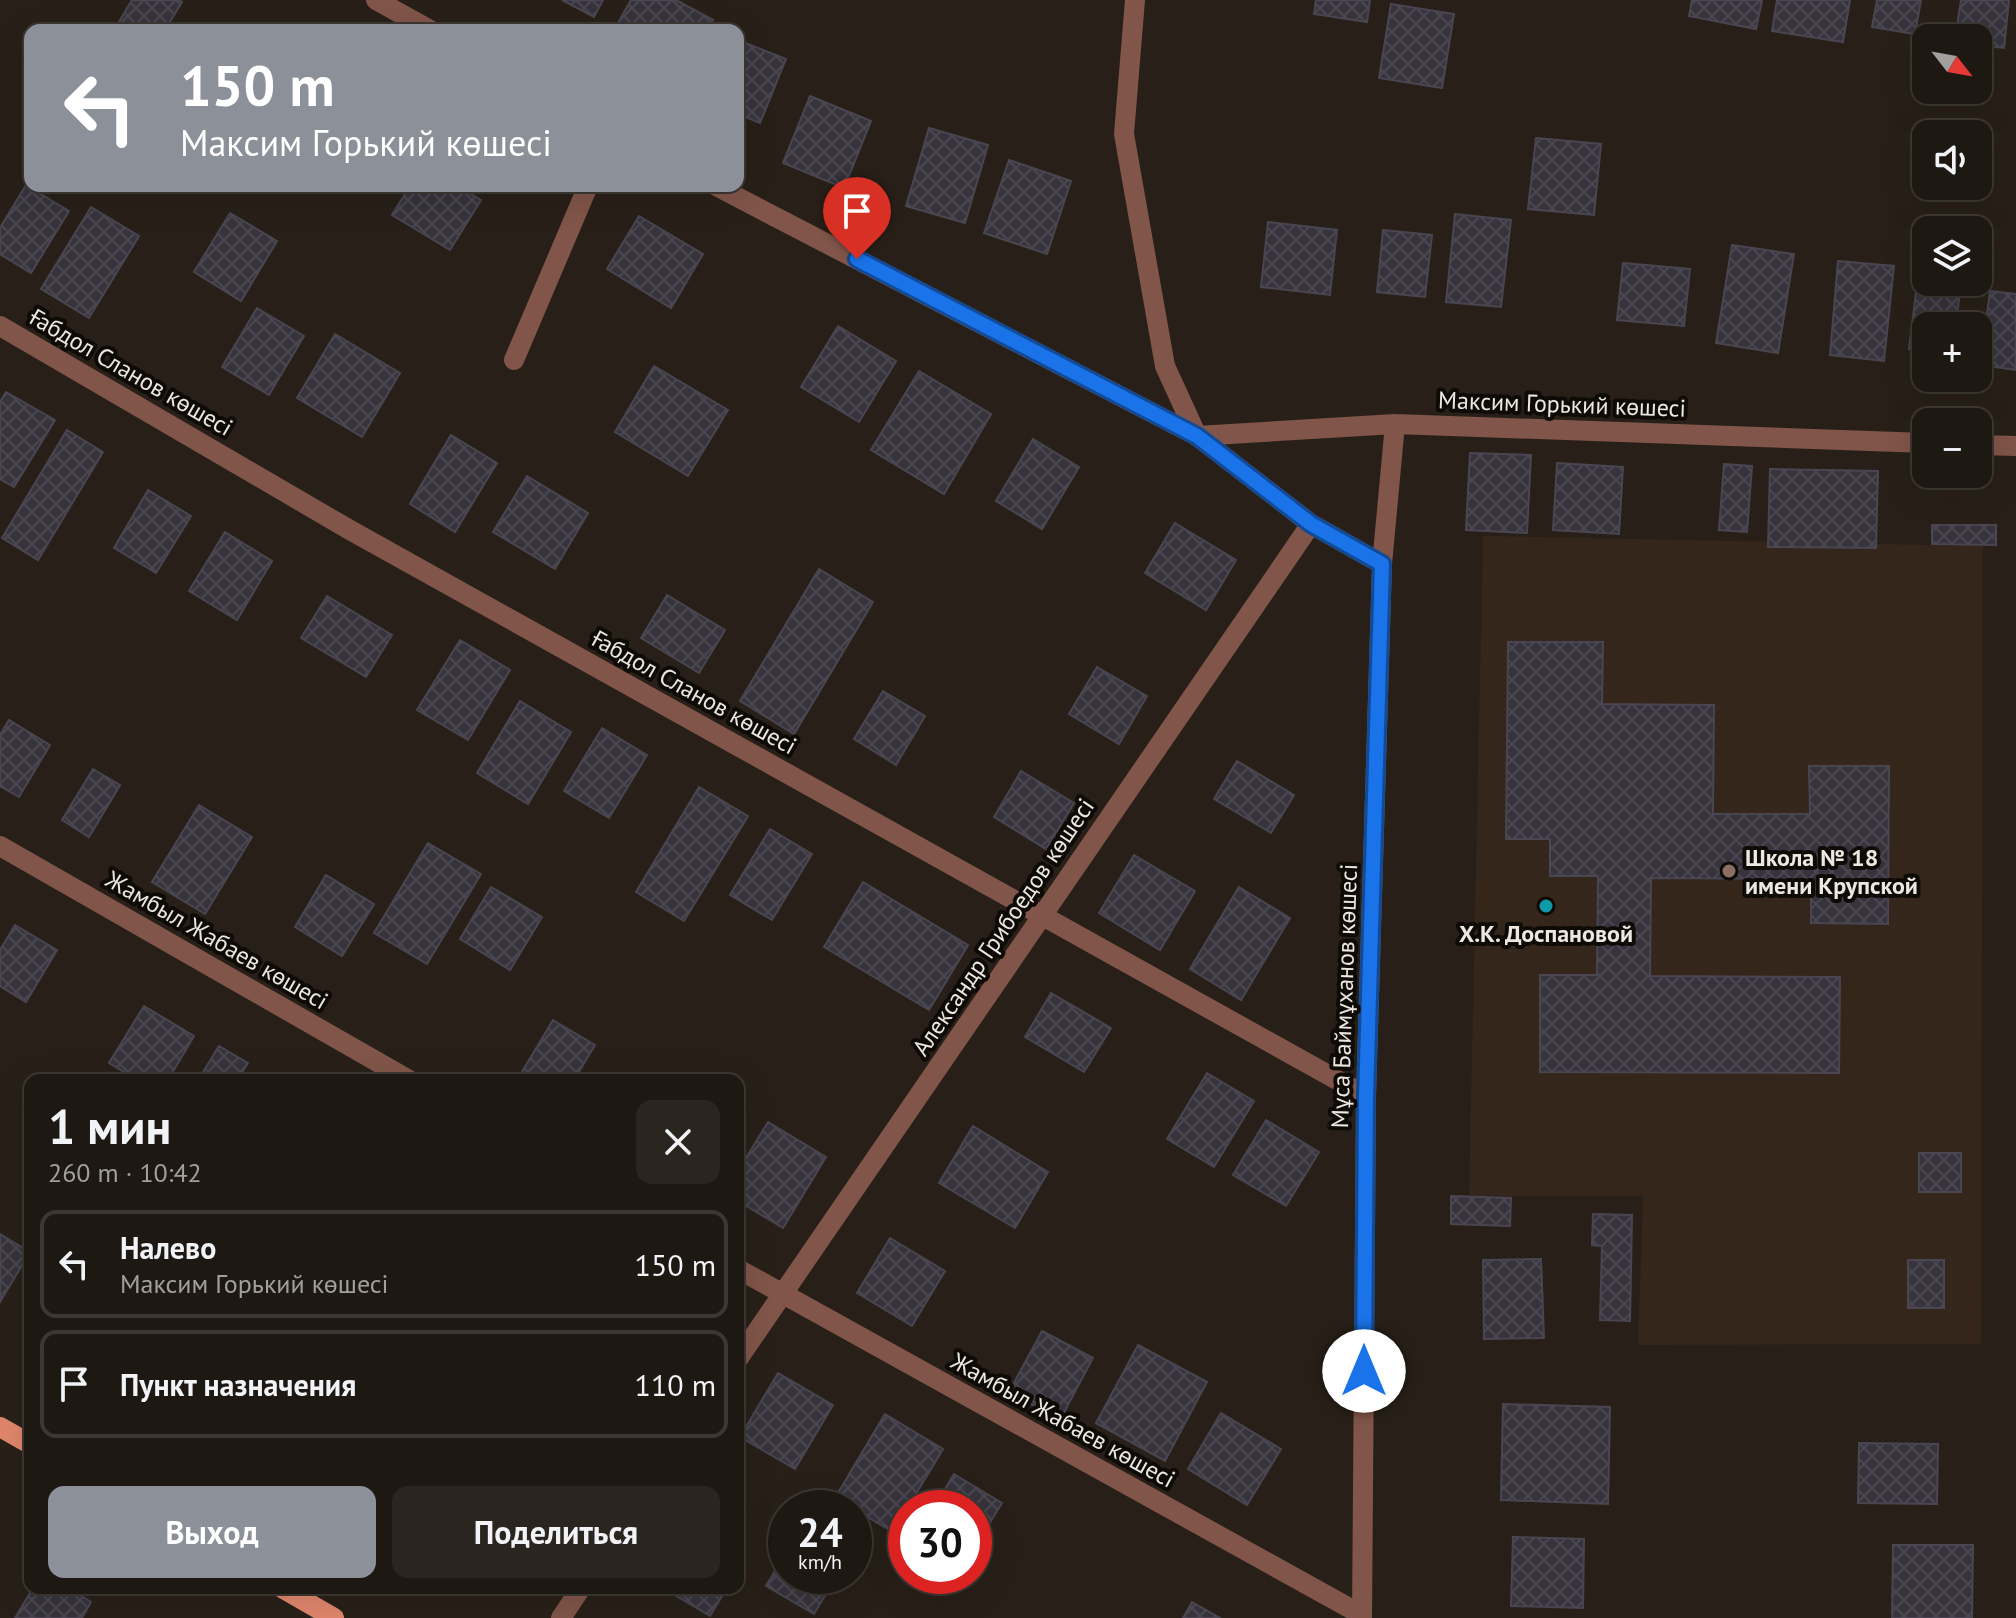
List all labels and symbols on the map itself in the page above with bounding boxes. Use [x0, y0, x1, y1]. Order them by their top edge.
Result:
north arrow [1912, 24, 1992, 104]
pin [823, 177, 891, 259]
street label: Ғабдол Сланов көшесі [24, 301, 238, 443]
street label: Максим Горький көшесі [1438, 384, 1686, 424]
street label: Ғабдол Сланов көшесі [586, 623, 802, 761]
street label: Александр Грибоедов көшесі [905, 792, 1101, 1062]
place label: Школа № 18 имени Крупской [1745, 842, 1918, 901]
marker: Школа № 18 имени Крупской [1720, 862, 1738, 880]
street label: Жамбыл Жабаев көшесі [100, 863, 334, 1016]
street label: Мұса Баймұханов көшесі [1324, 863, 1364, 1129]
marker: Х.К. Доспановой [1537, 897, 1555, 915]
place label: Х.К. Доспановой [1459, 918, 1633, 949]
position arrow [1322, 1329, 1406, 1413]
street label: Жамбыл Жабаев көшесі [945, 1345, 1180, 1495]
speed limit sign: 30 [888, 1490, 992, 1594]

